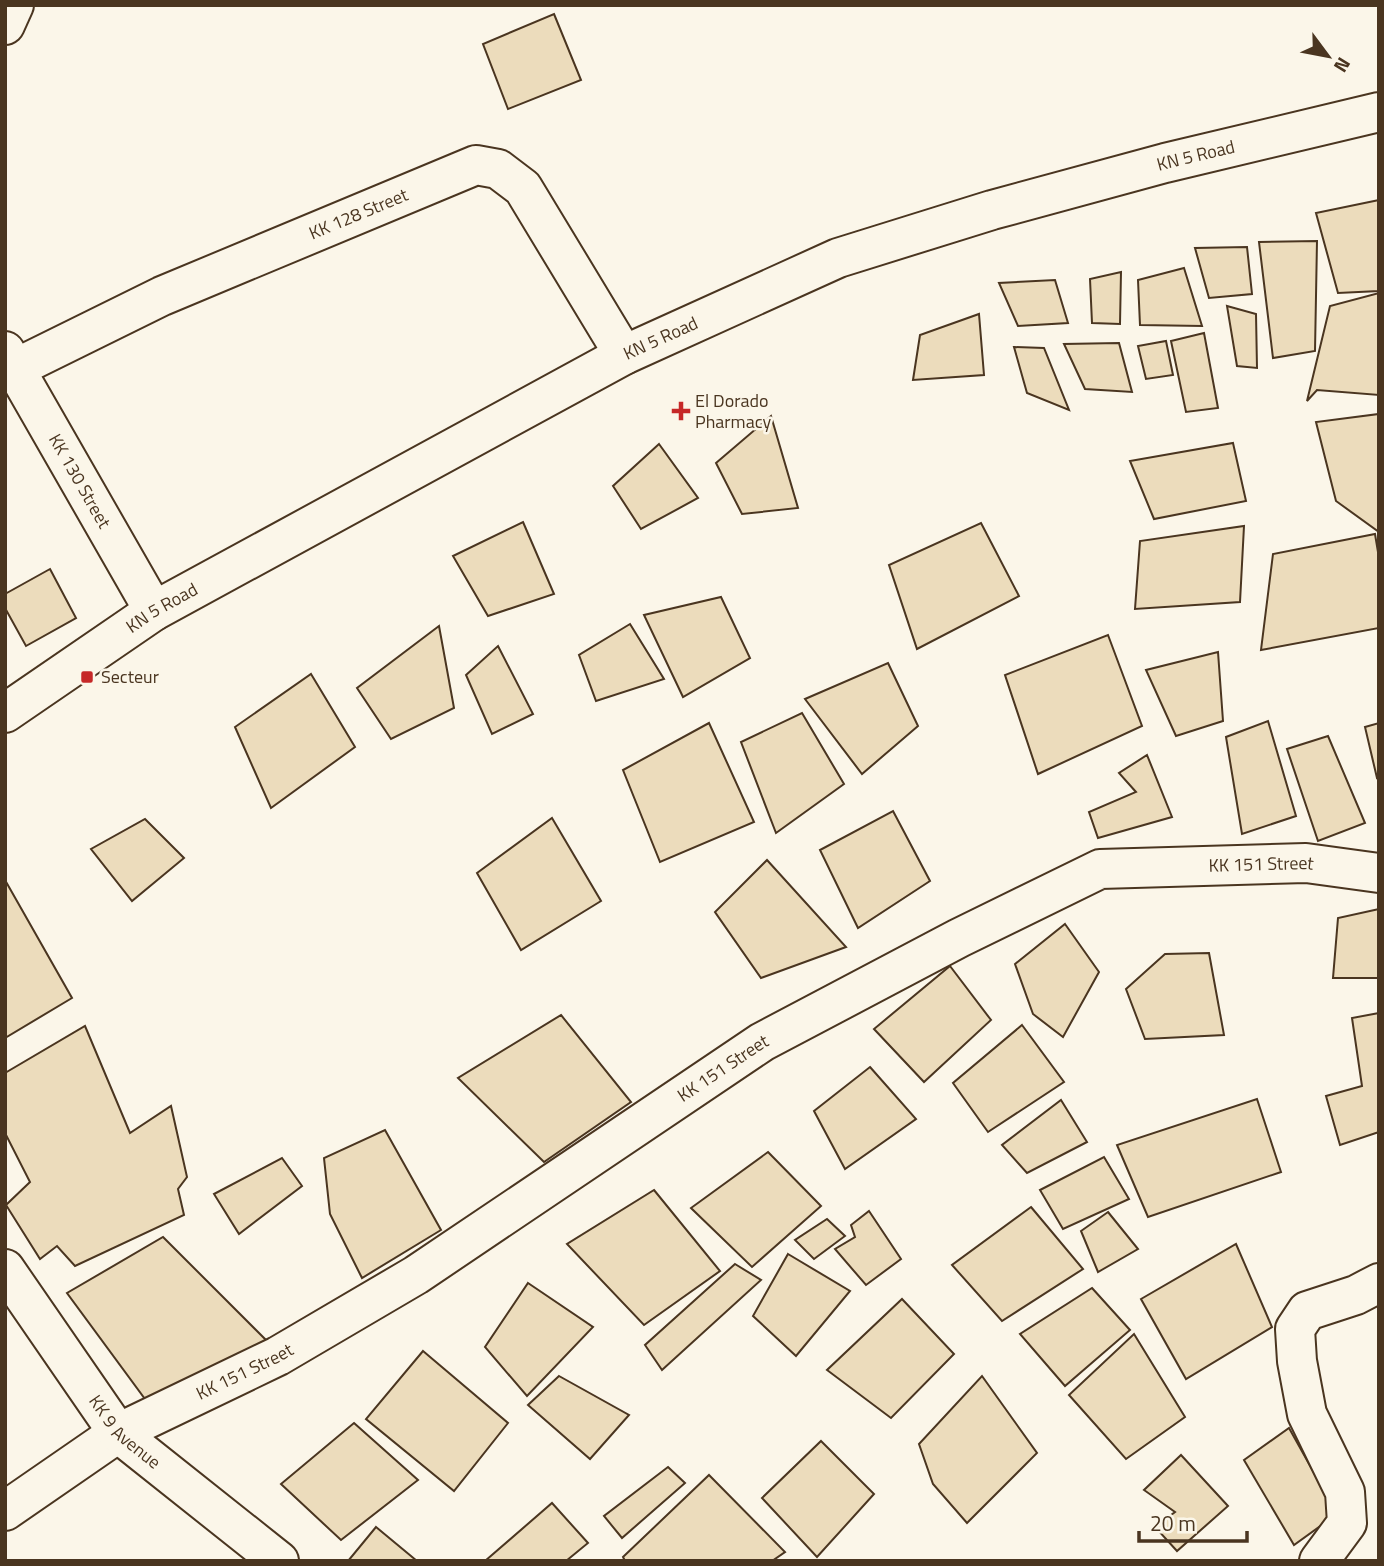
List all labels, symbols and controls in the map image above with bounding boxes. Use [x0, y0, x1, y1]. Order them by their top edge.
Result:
north arrow [1293, 21, 1363, 91]
text: N [1327, 52, 1359, 79]
street label: KN 5 Road [1154, 133, 1238, 178]
street label: KK 128 Street [305, 181, 413, 246]
street label: KN 5 Road [619, 309, 702, 367]
place label: El Dorado Pharmacy [695, 387, 771, 435]
marker: El Dorado Pharmacy [673, 403, 689, 419]
street label: KK 130 Street [42, 429, 118, 534]
street label: KN 5 Road [120, 576, 203, 639]
place label: Secteur [101, 663, 159, 690]
marker: Secteur [79, 669, 95, 685]
street label: KK 151 Street [1208, 849, 1316, 879]
street label: KK 151 Street [672, 1027, 774, 1108]
street label: KK 151 Street [191, 1336, 299, 1407]
street label: KK 9 Avenue [83, 1389, 167, 1475]
scale bar [1139, 1500, 1248, 1544]
text: 20 m [1150, 1507, 1196, 1539]

